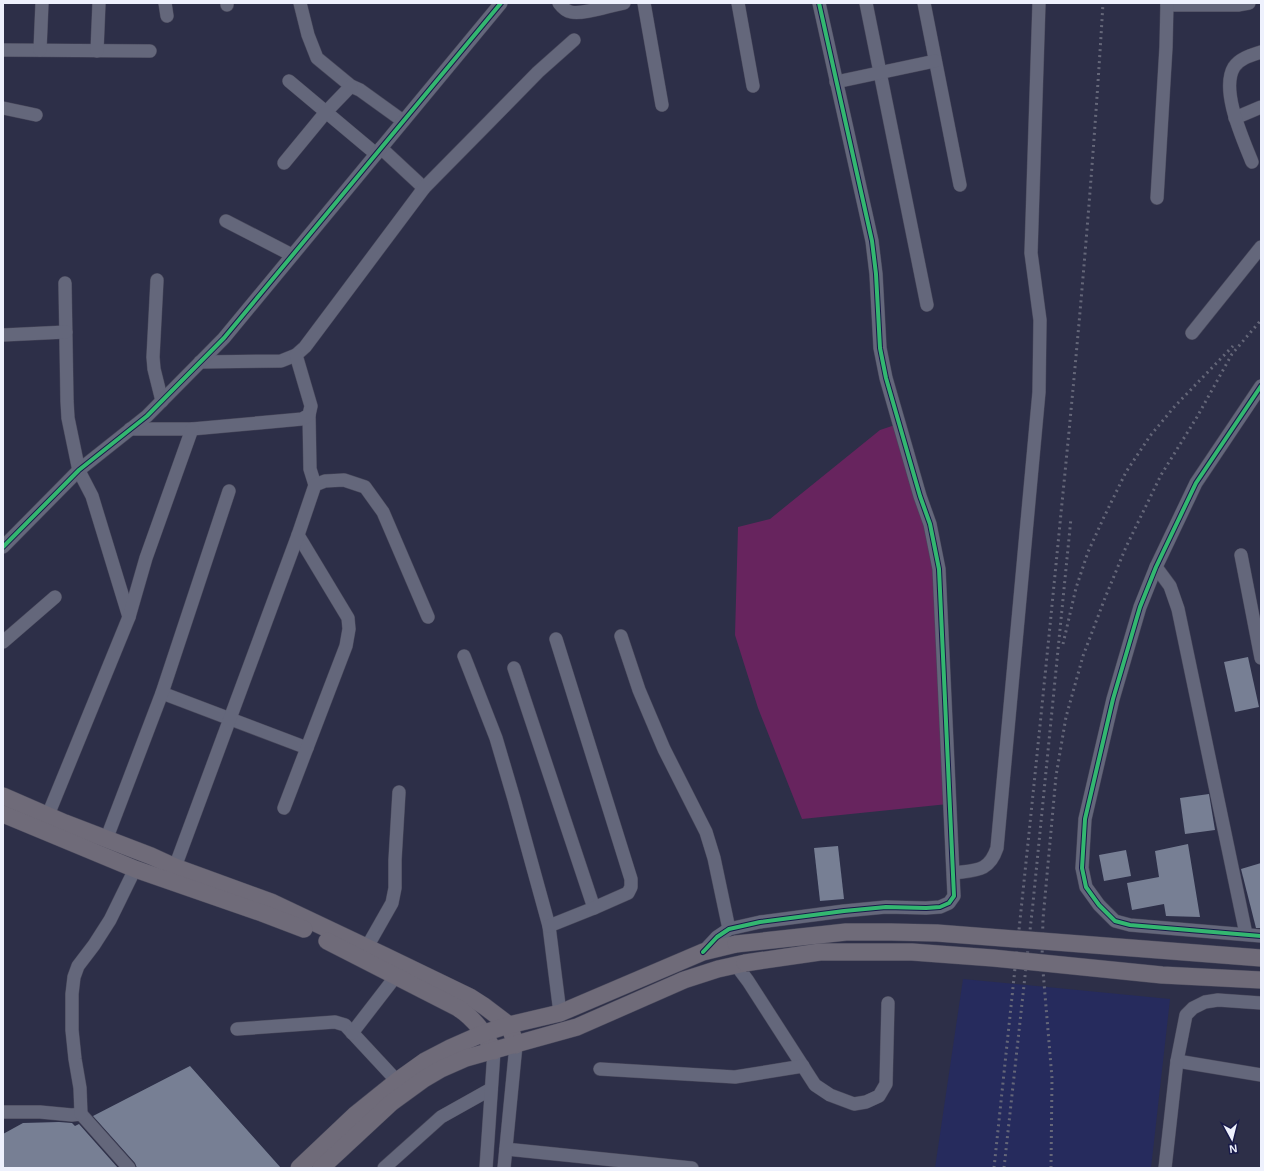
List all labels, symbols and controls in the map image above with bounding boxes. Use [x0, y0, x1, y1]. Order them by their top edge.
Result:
north arrow [1212, 1119, 1252, 1159]
text: N [1228, 1142, 1238, 1155]

